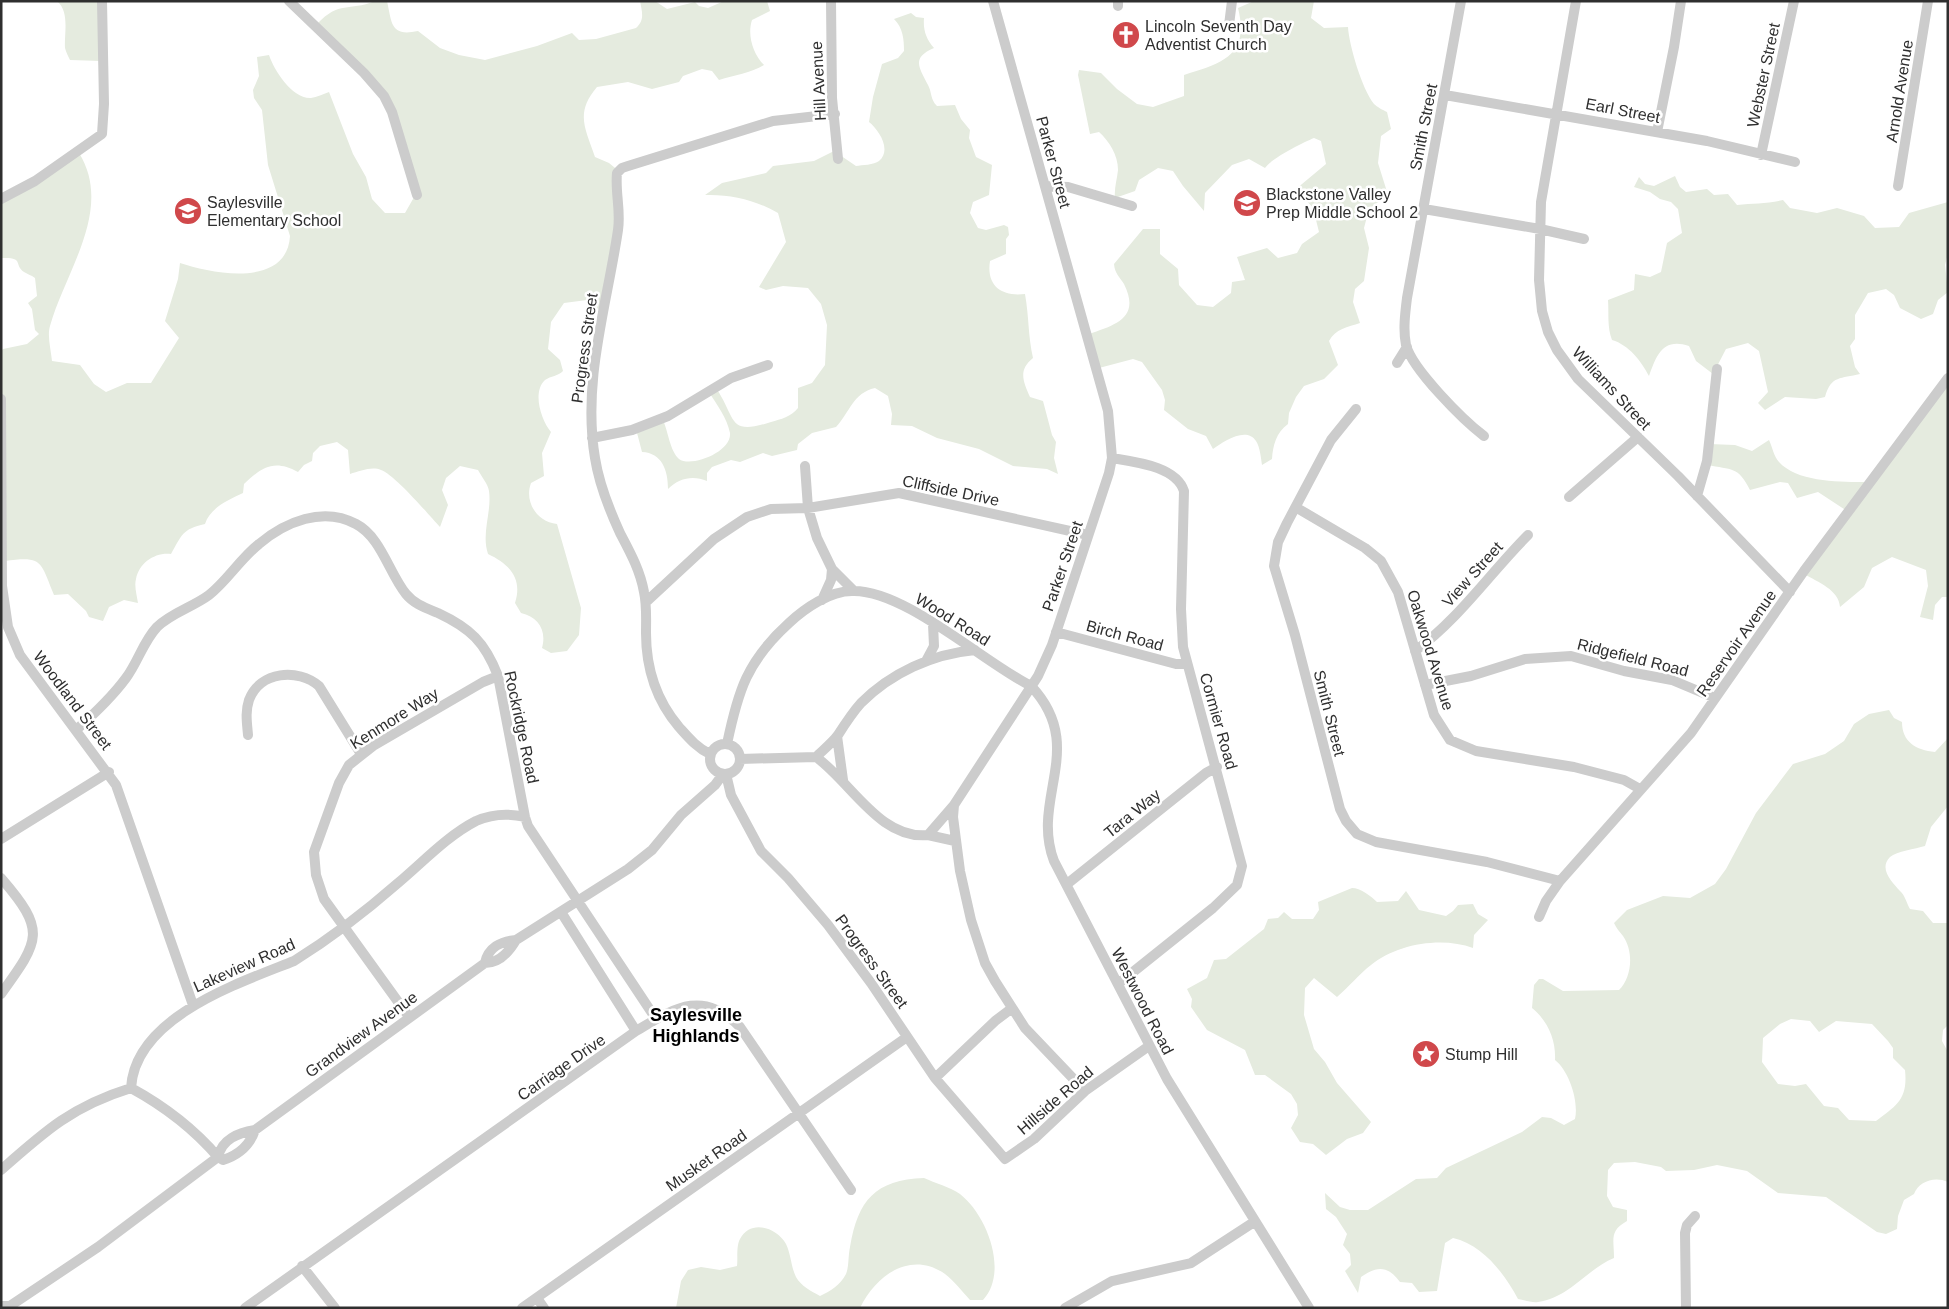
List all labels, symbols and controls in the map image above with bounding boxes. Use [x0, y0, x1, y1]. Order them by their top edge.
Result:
place label: Lincoln Seventh Day Adventist Church [1145, 18, 1292, 53]
church icon: Lincoln Seventh Day Adventist Church [1111, 20, 1141, 50]
street label: Webster Street [1744, 21, 1783, 129]
street label: Arnold Avenue [1883, 38, 1916, 144]
street label: Hill Avenue [808, 41, 829, 121]
street label: Smith Street [1407, 82, 1440, 172]
street label: Earl Street [1584, 95, 1662, 126]
street label: Parker Street [1033, 114, 1074, 210]
place label: Blackstone Valley Prep Middle School 2 [1266, 186, 1418, 221]
school or university icon: Blackstone Valley Prep Middle School 2 [1232, 188, 1262, 218]
place label: Saylesville Elementary School [207, 194, 341, 229]
school or university icon: Saylesville Elementary School [173, 196, 203, 226]
street label: Progress Street [568, 291, 601, 404]
street label: Williams Street [1569, 344, 1655, 434]
street label: Cliffside Drive [901, 472, 1001, 509]
street label: Parker Street [1039, 518, 1086, 613]
street label: View Street [1439, 538, 1506, 610]
street label: Reservoir Avenue [1693, 587, 1780, 700]
street label: Oakwood Avenue [1404, 588, 1457, 713]
street label: Wood Road [913, 590, 993, 649]
street label: Birch Road [1084, 617, 1165, 654]
street label: Ridgefield Road [1576, 635, 1690, 680]
street label: Woodland Street [30, 648, 115, 753]
street label: Smith Street [1311, 668, 1349, 758]
street label: Rockridge Road [501, 669, 542, 785]
street label: Cormier Road [1197, 671, 1240, 771]
street label: Kenmore Way [347, 685, 442, 752]
street label: Tara Way [1101, 786, 1164, 841]
street label: Progress Street [832, 911, 911, 1012]
street label: Lakeview Road [191, 935, 298, 995]
street label: Westwood Road [1108, 945, 1177, 1057]
street label: Grandview Avenue [302, 988, 421, 1081]
district label: Saylesville Highlands [650, 1005, 742, 1046]
street label: Carriage Drive [514, 1031, 608, 1104]
place icon: Stump Hill [1411, 1039, 1441, 1069]
place label: Stump Hill [1445, 1046, 1518, 1063]
street label: Hillside Road [1014, 1063, 1096, 1138]
street label: Musket Road [663, 1126, 750, 1194]

